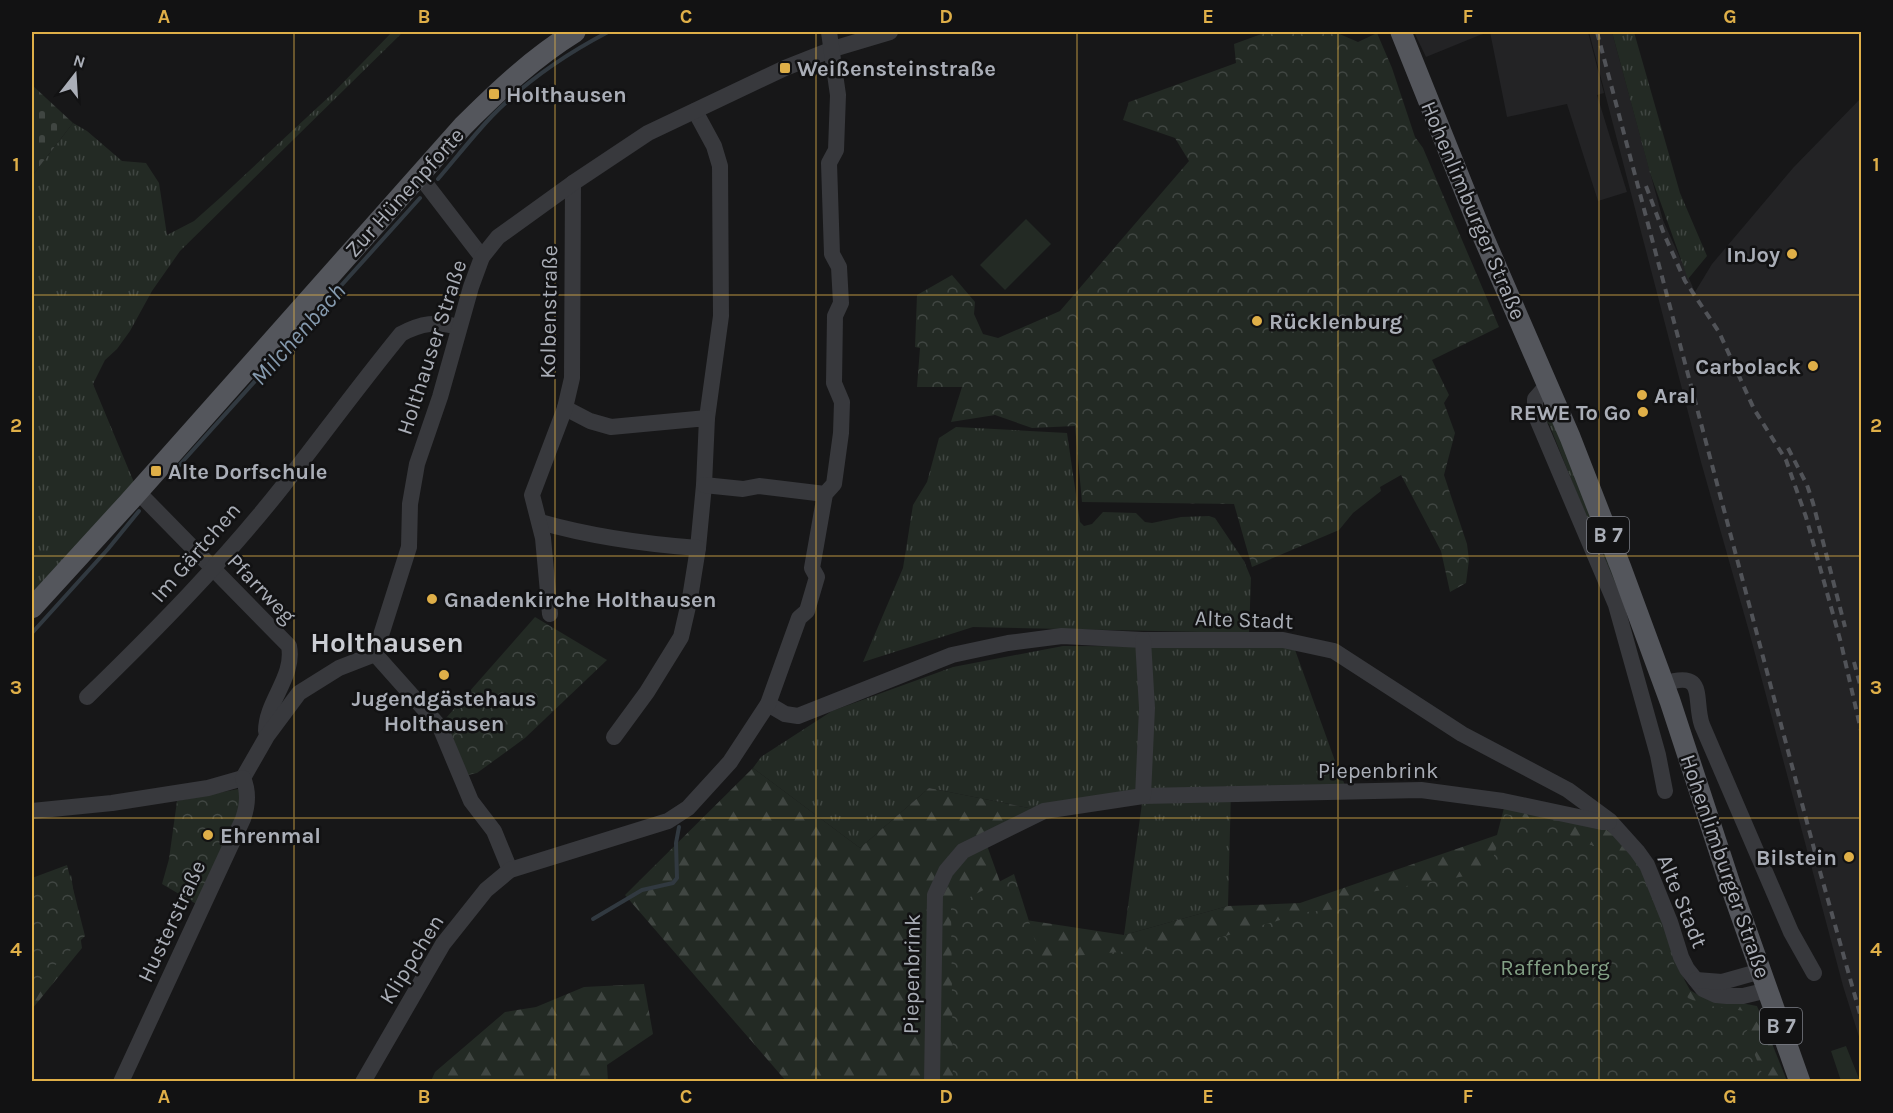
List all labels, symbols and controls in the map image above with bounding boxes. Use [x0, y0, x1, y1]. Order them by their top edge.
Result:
text: A [158, 5, 171, 28]
text: B [418, 5, 430, 28]
text: C [680, 5, 692, 28]
text: D [939, 5, 953, 28]
text: E [1202, 5, 1214, 28]
text: F [1463, 5, 1474, 28]
text: G [1723, 5, 1737, 28]
north arrow [45, 45, 105, 105]
text: N [71, 50, 88, 72]
place label: Weißensteinstraße [797, 56, 996, 82]
marker: Weißensteinstraße [778, 61, 792, 75]
place label: Holthausen [506, 82, 627, 108]
marker: Holthausen [487, 87, 501, 101]
street label: Hohenlimburger Straße [1415, 97, 1531, 324]
street label: Zur Hünenpforte [340, 123, 470, 263]
text: 1 [12, 153, 20, 176]
text: 1 [1872, 153, 1880, 176]
place label: InJoy [1726, 242, 1780, 268]
street label: Kolbenstraße [535, 245, 563, 379]
marker: InJoy [1785, 247, 1799, 261]
street label: Holthauser Straße [391, 257, 472, 438]
water label: Milchenbach [245, 277, 351, 391]
place label: Rücklenburg [1269, 309, 1402, 335]
marker: Rücklenburg [1250, 314, 1264, 328]
place label: Carbolack [1695, 354, 1801, 380]
marker: Carbolack [1806, 359, 1820, 373]
place label: Aral [1654, 383, 1696, 409]
marker: Aral [1635, 388, 1649, 402]
place label: REWE To Go [1510, 400, 1631, 426]
marker: REWE To Go [1636, 405, 1650, 419]
text: 2 [10, 414, 22, 437]
text: 2 [1870, 414, 1882, 437]
place label: Alte Dorfschule [168, 459, 328, 485]
marker: Alte Dorfschule [149, 464, 163, 478]
street label: Im Gärtchen [145, 497, 246, 608]
road number: B 7 [1587, 517, 1629, 553]
street label: Pfarrweg [222, 548, 301, 630]
place label: Gnadenkirche Holthausen [444, 587, 716, 613]
marker: Gnadenkirche Holthausen [425, 592, 439, 606]
street label: Alte Stadt [1194, 605, 1294, 635]
district label: Holthausen [310, 626, 464, 659]
marker: Jugendgästehaus Holthausen [437, 668, 451, 682]
text: 3 [10, 676, 22, 699]
text: 3 [1870, 676, 1882, 699]
place label: Jugendgästehaus Holthausen [352, 686, 536, 737]
street label: Hohenlimburger Straße [1674, 751, 1776, 982]
street label: Piepenbrink [1318, 758, 1438, 784]
place label: Ehrenmal [220, 823, 321, 849]
marker: Ehrenmal [201, 828, 215, 842]
place label: Bilstein [1756, 845, 1837, 871]
marker: Bilstein [1842, 850, 1856, 864]
street label: Alte Stadt [1652, 851, 1713, 952]
street label: Husterstraße [132, 856, 212, 987]
street label: Klippchen [374, 910, 450, 1009]
street label: Piepenbrink [898, 913, 926, 1035]
text: 4 [10, 938, 22, 961]
text: 4 [1870, 938, 1882, 961]
park label: Raffenberg [1500, 955, 1610, 981]
road number: B 7 [1760, 1008, 1802, 1044]
text: A [158, 1085, 171, 1108]
text: B [418, 1085, 430, 1108]
text: C [680, 1085, 692, 1108]
text: D [939, 1085, 953, 1108]
text: E [1202, 1085, 1214, 1108]
text: F [1463, 1085, 1474, 1108]
text: G [1723, 1085, 1737, 1108]

